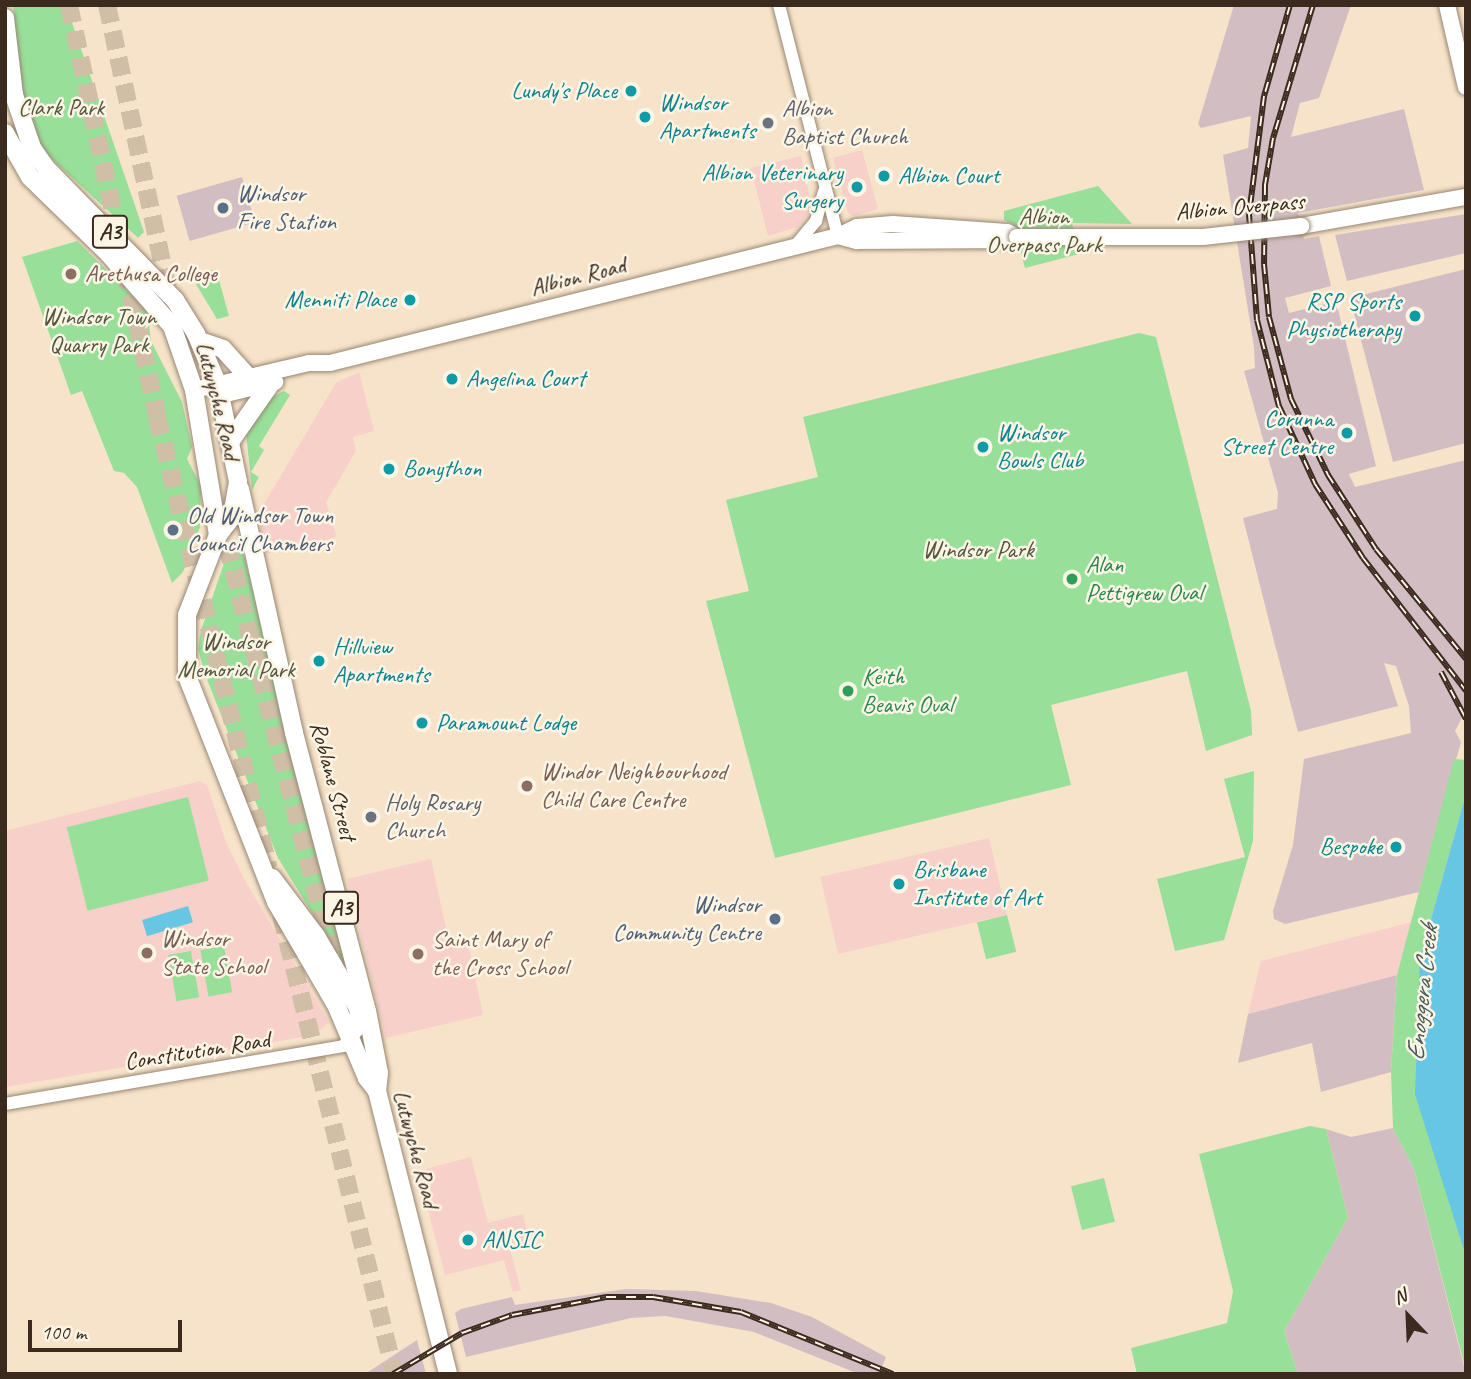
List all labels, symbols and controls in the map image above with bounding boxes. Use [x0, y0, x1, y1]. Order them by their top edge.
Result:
place label: Lundy's Place [511, 77, 617, 105]
marker: Lundy's Place [623, 83, 639, 99]
place label: Windsor Apartments [659, 89, 755, 145]
park label: Clark Park [17, 94, 105, 122]
place label: Albion Baptist Church [782, 95, 908, 151]
marker: Windsor Apartments [637, 109, 653, 125]
marker: Albion Baptist Church [760, 115, 776, 131]
place label: Albion Veterinary Surgery [701, 159, 843, 215]
place label: Albion Court [898, 162, 999, 190]
marker: Albion Court [876, 168, 892, 184]
marker: Albion Veterinary Surgery [849, 179, 865, 195]
place label: Windsor Fire Station [237, 180, 337, 236]
street label: Albion Overpass [1175, 187, 1305, 227]
marker: Windsor Fire Station [215, 200, 231, 216]
park label: Albion Overpass Park [986, 203, 1102, 259]
road number: A3 [91, 213, 129, 252]
street label: Albion Road [528, 251, 628, 303]
place label: Arethusa College [85, 260, 217, 288]
marker: Arethusa College [63, 266, 79, 282]
place label: Menniti Place [284, 286, 396, 314]
place label: RSP Sports Physiotherapy [1286, 288, 1401, 344]
marker: Menniti Place [402, 292, 418, 308]
park label: Windsor Town Quarry Park [42, 303, 156, 359]
marker: RSP Sports Physiotherapy [1407, 308, 1423, 324]
street label: Lutwyche Road [190, 339, 246, 463]
place label: Angelina Court [466, 365, 585, 393]
marker: Angelina Court [444, 371, 460, 387]
place label: Corunna Street Centre [1221, 405, 1333, 461]
place label: Windsor Bowls Club [997, 419, 1083, 475]
marker: Corunna Street Centre [1339, 425, 1355, 441]
marker: Windsor Bowls Club [975, 439, 991, 455]
place label: Bonython [403, 455, 481, 483]
marker: Bonython [381, 461, 397, 477]
place label: Old Windsor Town Council Chambers [187, 502, 333, 558]
marker: Old Windsor Town Council Chambers [165, 522, 181, 538]
park label: Windsor Park [922, 536, 1034, 564]
place label: Alan Pettigrew Oval [1086, 551, 1203, 607]
marker: Alan Pettigrew Oval [1064, 571, 1080, 587]
park label: Windsor Memorial Park [177, 628, 295, 684]
place label: Hillview Apartments [333, 633, 429, 689]
marker: Hillview Apartments [311, 653, 327, 669]
place label: Keith Beavis Oval [862, 663, 953, 719]
marker: Keith Beavis Oval [840, 683, 856, 699]
place label: Paramount Lodge [436, 709, 576, 737]
marker: Paramount Lodge [414, 715, 430, 731]
street label: Roblane Street [303, 718, 363, 844]
place label: Windor Neighbourhood Child Care Centre [541, 758, 727, 814]
marker: Windor Neighbourhood Child Care Centre [519, 778, 535, 794]
place label: Holy Rosary Church [385, 789, 481, 845]
marker: Holy Rosary Church [363, 809, 379, 825]
place label: Bespoke [1319, 833, 1382, 861]
marker: Bespoke [1388, 839, 1404, 855]
place label: Brisbane Institute of Art [913, 856, 1042, 912]
marker: Brisbane Institute of Art [891, 876, 907, 892]
road number: A3 [322, 888, 360, 928]
place label: Windsor Community Centre [613, 891, 761, 947]
marker: Windsor Community Centre [767, 911, 783, 927]
water label: Enoggera Creek [1399, 924, 1445, 1062]
place label: Windsor State School [161, 925, 265, 981]
place label: Saint Mary of the Cross School [432, 926, 567, 982]
marker: Windsor State School [139, 945, 155, 961]
marker: Saint Mary of the Cross School [410, 946, 426, 962]
street label: Constitution Road [123, 1025, 271, 1077]
street label: Lutwyche Road [387, 1087, 445, 1211]
place label: ANSIC [482, 1226, 541, 1254]
marker: ANSIC [460, 1232, 476, 1248]
north arrow [1373, 1281, 1443, 1351]
text: N [1390, 1283, 1410, 1310]
scale bar [32, 1306, 186, 1350]
text: 100 m [41, 1319, 86, 1345]

